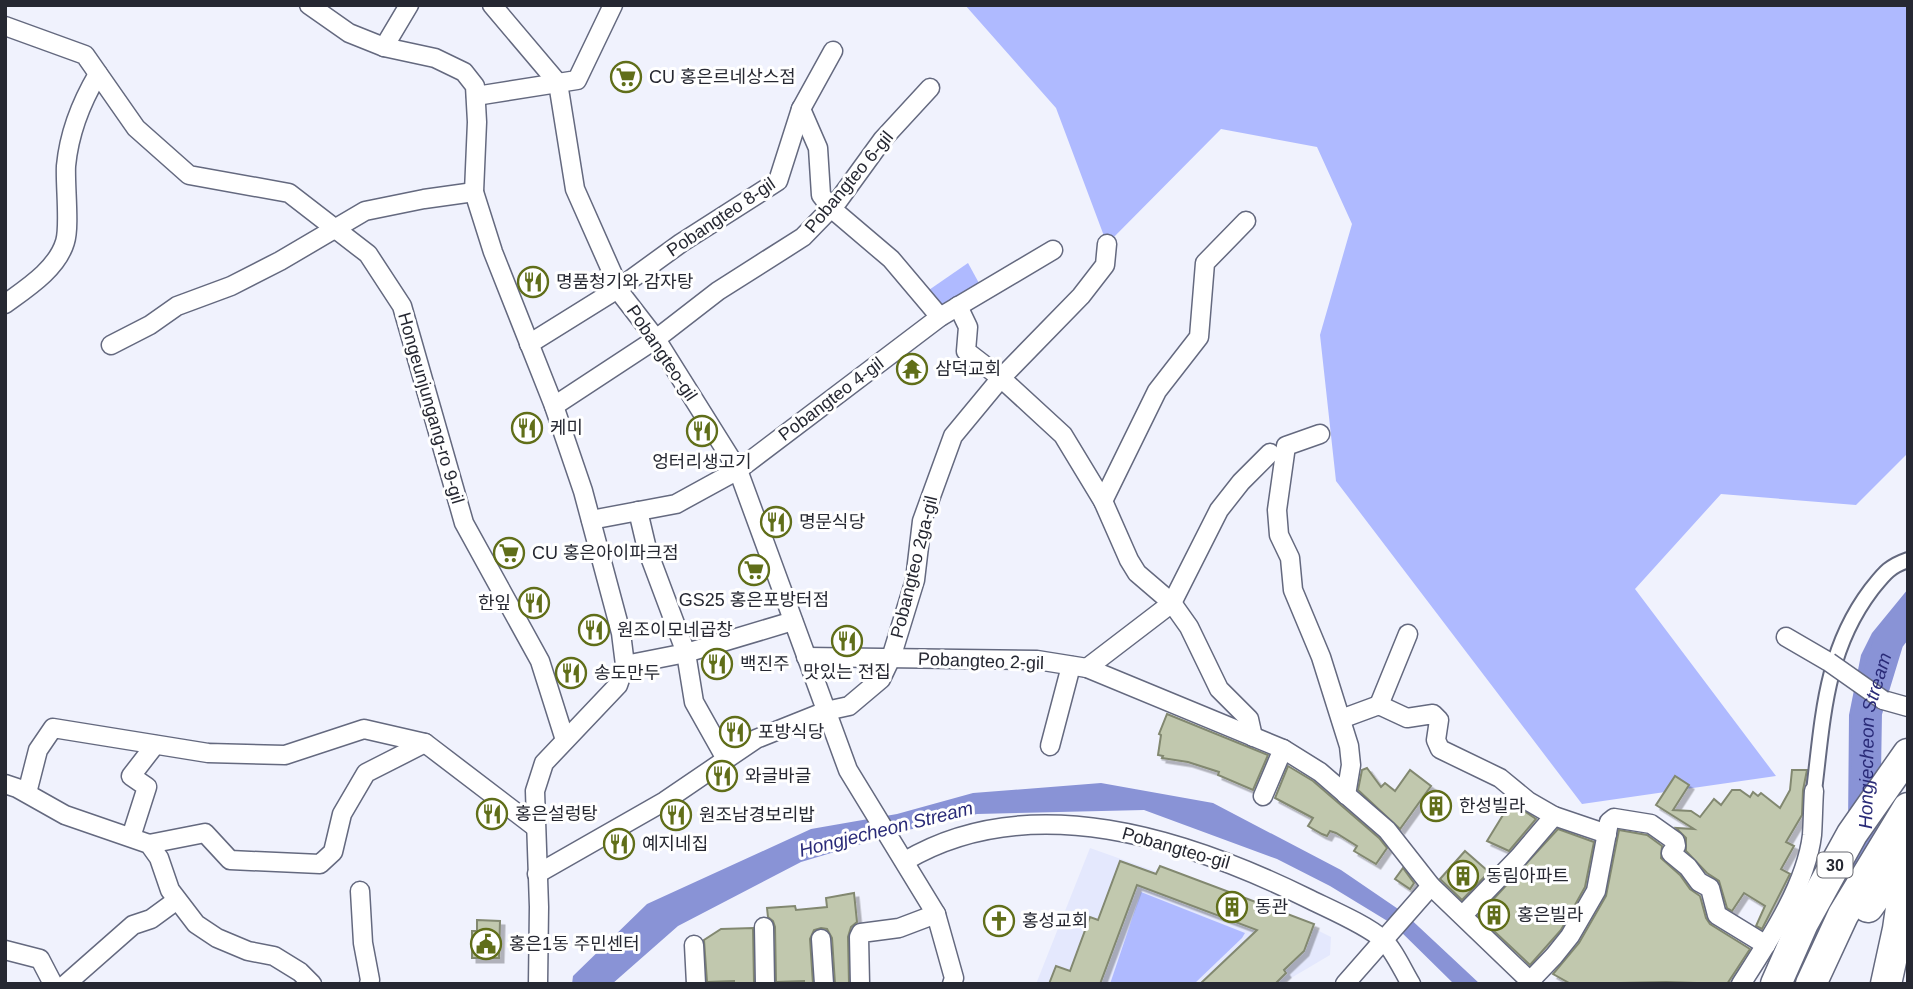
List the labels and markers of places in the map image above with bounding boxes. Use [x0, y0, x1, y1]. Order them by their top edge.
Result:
supermarket icon: CU 홍은르네상스점 [609, 60, 643, 94]
place label: CU 홍은르네상스점 [649, 67, 796, 87]
restaurant icon: 명품청기와 감자탕 [516, 265, 550, 299]
place label: 명품청기와 감자탕 [556, 272, 693, 292]
temple icon: 삼덕교회 [895, 352, 929, 386]
place label: 삼덕교회 [935, 359, 1001, 379]
restaurant icon: 케미 [510, 411, 544, 445]
restaurant icon: 엉터리생고기 [685, 414, 719, 448]
place label: 케미 [550, 418, 583, 438]
place label: 엉터리생고기 [652, 452, 752, 472]
restaurant icon: 명문식당 [759, 505, 793, 539]
place label: 명문식당 [799, 512, 865, 532]
supermarket icon: CU 홍은아이파크점 [492, 536, 526, 570]
place label: CU 홍은아이파크점 [532, 543, 679, 563]
supermarket icon: GS25 홍은포방터점 [737, 553, 771, 587]
restaurant icon: 한잎 [517, 586, 551, 620]
place label: GS25 홍은포방터점 [679, 590, 829, 610]
place label: 한잎 [478, 593, 511, 613]
restaurant icon: 원조이모네곱창 [577, 613, 611, 647]
place label: 원조이모네곱창 [617, 620, 733, 640]
restaurant icon: 맛있는 전집 [830, 624, 864, 658]
restaurant icon: 백진주 [700, 647, 734, 681]
place label: 백진주 [740, 654, 790, 674]
restaurant icon: 송도만두 [554, 656, 588, 690]
place label: 맛있는 전집 [803, 662, 891, 682]
place label: 송도만두 [594, 663, 660, 683]
restaurant icon: 포방식당 [718, 715, 752, 749]
place label: 포방식당 [758, 722, 824, 742]
restaurant icon: 와글바글 [705, 759, 739, 793]
place label: 와글바글 [745, 766, 811, 786]
building icon: 한성빌라 [1419, 789, 1453, 823]
place label: 한성빌라 [1459, 796, 1526, 816]
restaurant icon: 홍은설렁탕 [475, 797, 509, 831]
restaurant icon: 원조남경보리밥 [659, 798, 693, 832]
place label: 홍은설렁탕 [515, 804, 598, 824]
place label: 원조남경보리밥 [699, 805, 815, 825]
restaurant icon: 예지네집 [602, 827, 636, 861]
place label: 예지네집 [642, 834, 708, 854]
building icon: 동림아파트 [1446, 859, 1480, 893]
place label: 동림아파트 [1486, 866, 1569, 886]
building icon: 동관 [1215, 890, 1249, 924]
place label: 동관 [1255, 897, 1289, 917]
building icon: 홍은빌라 [1477, 898, 1511, 932]
church icon: 홍성교회 [982, 904, 1016, 938]
place label: 홍은빌라 [1517, 905, 1584, 925]
place label: 홍성교회 [1022, 911, 1088, 931]
public building icon: 홍은1동 주민센터 [469, 927, 503, 961]
place label: 홍은1동 주민센터 [509, 934, 640, 954]

